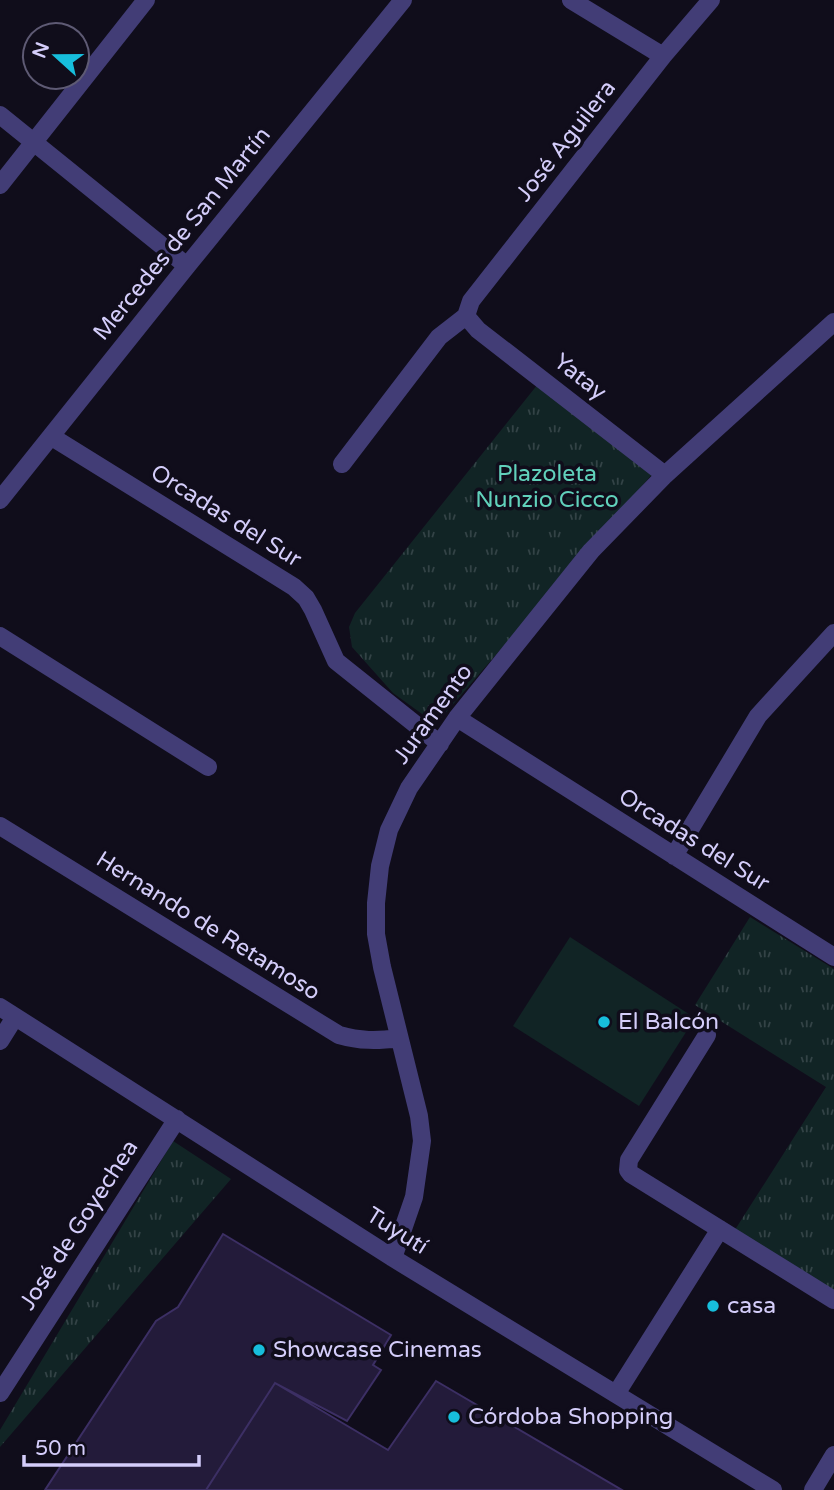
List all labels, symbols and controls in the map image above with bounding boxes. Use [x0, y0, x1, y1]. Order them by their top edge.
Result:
north arrow [21, 21, 91, 91]
text: N [28, 39, 54, 61]
street label: José Aguilera [510, 75, 622, 207]
street label: Mercedes de San Martín [87, 122, 277, 346]
street label: Yatay [548, 348, 612, 406]
street label: Orcadas del Sur [145, 458, 307, 574]
park label: Plazoleta Nunzio Cicco [475, 460, 619, 514]
street label: Juramento [387, 658, 479, 770]
street label: Orcadas del Sur [613, 782, 775, 898]
street label: Hernando de Retamoso [91, 845, 325, 1007]
place label: El Balcón [618, 1008, 719, 1036]
marker: El Balcón [596, 1014, 612, 1030]
street label: José de Goyechea [14, 1135, 144, 1315]
street label: Tuyutí [361, 1201, 433, 1261]
place label: casa [727, 1292, 776, 1320]
marker: casa [705, 1298, 721, 1314]
place label: Showcase Cinemas [273, 1336, 482, 1364]
marker: Showcase Cinemas [251, 1342, 267, 1358]
place label: Córdoba Shopping [468, 1403, 673, 1431]
marker: Córdoba Shopping [446, 1409, 462, 1425]
scale bar [24, 1424, 200, 1468]
text: 50 m [35, 1436, 86, 1461]

